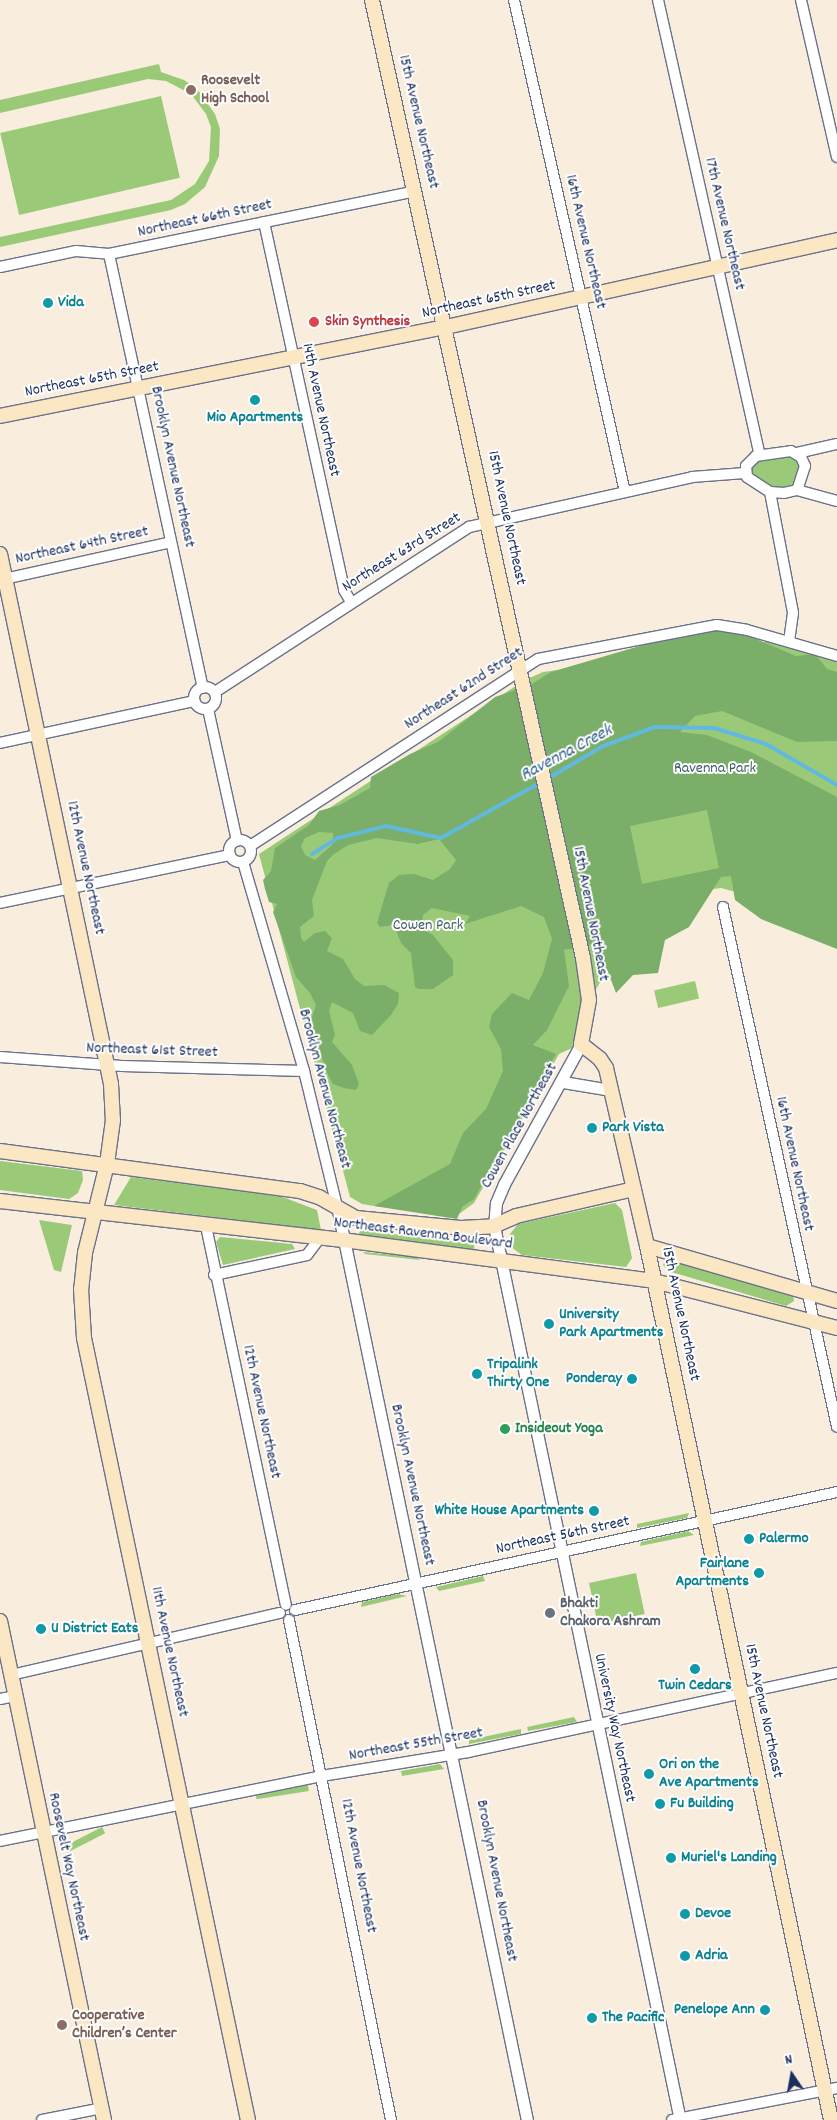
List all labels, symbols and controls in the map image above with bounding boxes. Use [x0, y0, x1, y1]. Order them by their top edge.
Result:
street label: 15th Avenue Northeast [393, 53, 443, 191]
place label: Roosevelt High School [201, 71, 269, 109]
marker: Roosevelt High School [185, 84, 197, 96]
street label: 17th Avenue Northeast [699, 156, 749, 292]
street label: 16th Avenue Northeast [560, 173, 610, 311]
street label: Northeast 66th Street [136, 195, 274, 243]
street label: Northeast 65th Street [420, 276, 558, 324]
place label: Vida [58, 293, 84, 313]
marker: Vida [42, 297, 54, 309]
place label: Skin Synthesis [325, 312, 410, 332]
marker: Skin Synthesis [307, 315, 321, 329]
street label: 14th Avenue Northeast [296, 342, 344, 478]
street label: Northeast 65th Street [23, 358, 161, 402]
street label: Brooklyn Avenue Northeast [146, 385, 198, 549]
marker: Mio Apartments [249, 394, 261, 406]
place label: Mio Apartments [207, 408, 303, 428]
street label: 15th Avenue Northeast [482, 449, 530, 587]
street label: Northeast 63rd Street [339, 509, 465, 597]
street label: Northeast 64th Street [14, 523, 150, 569]
street label: Northeast 62nd Street [401, 644, 527, 734]
water label: Ravenna Creek [518, 721, 616, 787]
park label: Ravenna Park [674, 759, 756, 779]
street label: 12th Avenue Northeast [61, 799, 109, 937]
street label: 15th Avenue Northeast [568, 845, 612, 983]
park label: Cowen Park [393, 916, 463, 936]
street label: Brooklyn Avenue Northeast [293, 1007, 355, 1171]
street label: Northeast 61st Street [86, 1039, 218, 1063]
street label: Cowen Place Northeast [478, 1060, 562, 1192]
street label: 16th Avenue Northeast [770, 1095, 818, 1233]
place label: Park Vista [602, 1118, 664, 1138]
marker: Park Vista [586, 1122, 598, 1134]
street label: Northeast Ravenna Boulevard [332, 1213, 514, 1255]
street label: 15th Avenue Northeast [656, 1245, 704, 1383]
place label: University Park Apartments [559, 1305, 663, 1343]
marker: University Park Apartments [543, 1318, 555, 1330]
street label: 12th Avenue Northeast [237, 1343, 285, 1481]
place label: Tripalink Thirty One [487, 1355, 549, 1393]
marker: Tripalink Thirty One [471, 1368, 483, 1380]
place label: Ponderay [566, 1369, 622, 1389]
marker: Ponderay [626, 1373, 638, 1385]
street label: Brooklyn Avenue Northeast [386, 1403, 438, 1567]
place label: Insideout Yoga [515, 1419, 603, 1439]
marker: Insideout Yoga [499, 1423, 511, 1435]
place label: White House Apartments [435, 1501, 584, 1521]
marker: White House Apartments [588, 1505, 600, 1517]
street label: Northeast 56th Street [494, 1512, 632, 1560]
place label: Palermo [759, 1529, 809, 1549]
marker: Palermo [743, 1533, 755, 1545]
place label: Fairlane Apartments [675, 1554, 749, 1592]
marker: Fairlane Apartments [753, 1567, 765, 1579]
street label: 11th Avenue Northeast [146, 1585, 192, 1719]
place label: Bhakti Chakora Ashram [560, 1594, 661, 1632]
marker: Bhakti Chakora Ashram [544, 1607, 556, 1619]
place label: U District Eats [51, 1619, 138, 1639]
marker: U District Eats [35, 1623, 47, 1635]
street label: 15th Avenue Northeast [739, 1642, 787, 1780]
street label: University Way Northeast [589, 1652, 639, 1804]
marker: Twin Cedars [689, 1663, 701, 1675]
place label: Twin Cedars [658, 1676, 732, 1696]
street label: Northeast 55th Street [348, 1724, 484, 1766]
place label: Ori on the Ave Apartments [659, 1755, 759, 1793]
marker: Ori on the Ave Apartments [643, 1768, 655, 1780]
street label: Roosevelt Way Northeast [43, 1791, 93, 1943]
place label: Fu Building [670, 1794, 734, 1814]
street label: 12th Avenue Northeast [336, 1797, 380, 1935]
street label: Brooklyn Avenue Northeast [471, 1798, 521, 1964]
marker: Fu Building [654, 1798, 666, 1810]
place label: Muriel's Landing [681, 1848, 777, 1868]
marker: Muriel's Landing [665, 1852, 677, 1864]
place label: Devoe [695, 1904, 731, 1924]
marker: Devoe [679, 1908, 691, 1920]
place label: Adria [695, 1946, 728, 1966]
marker: Adria [679, 1950, 691, 1962]
place label: Penelope Ann [674, 2000, 755, 2020]
marker: Penelope Ann [759, 2004, 771, 2016]
place label: Cooperative Children’s Center [72, 2006, 177, 2044]
place label: The Pacific [602, 2008, 664, 2028]
marker: The Pacific [586, 2012, 598, 2024]
marker: Cooperative Children’s Center [56, 2019, 68, 2031]
north arrow [767, 2050, 817, 2100]
text: N [783, 2050, 794, 2071]

